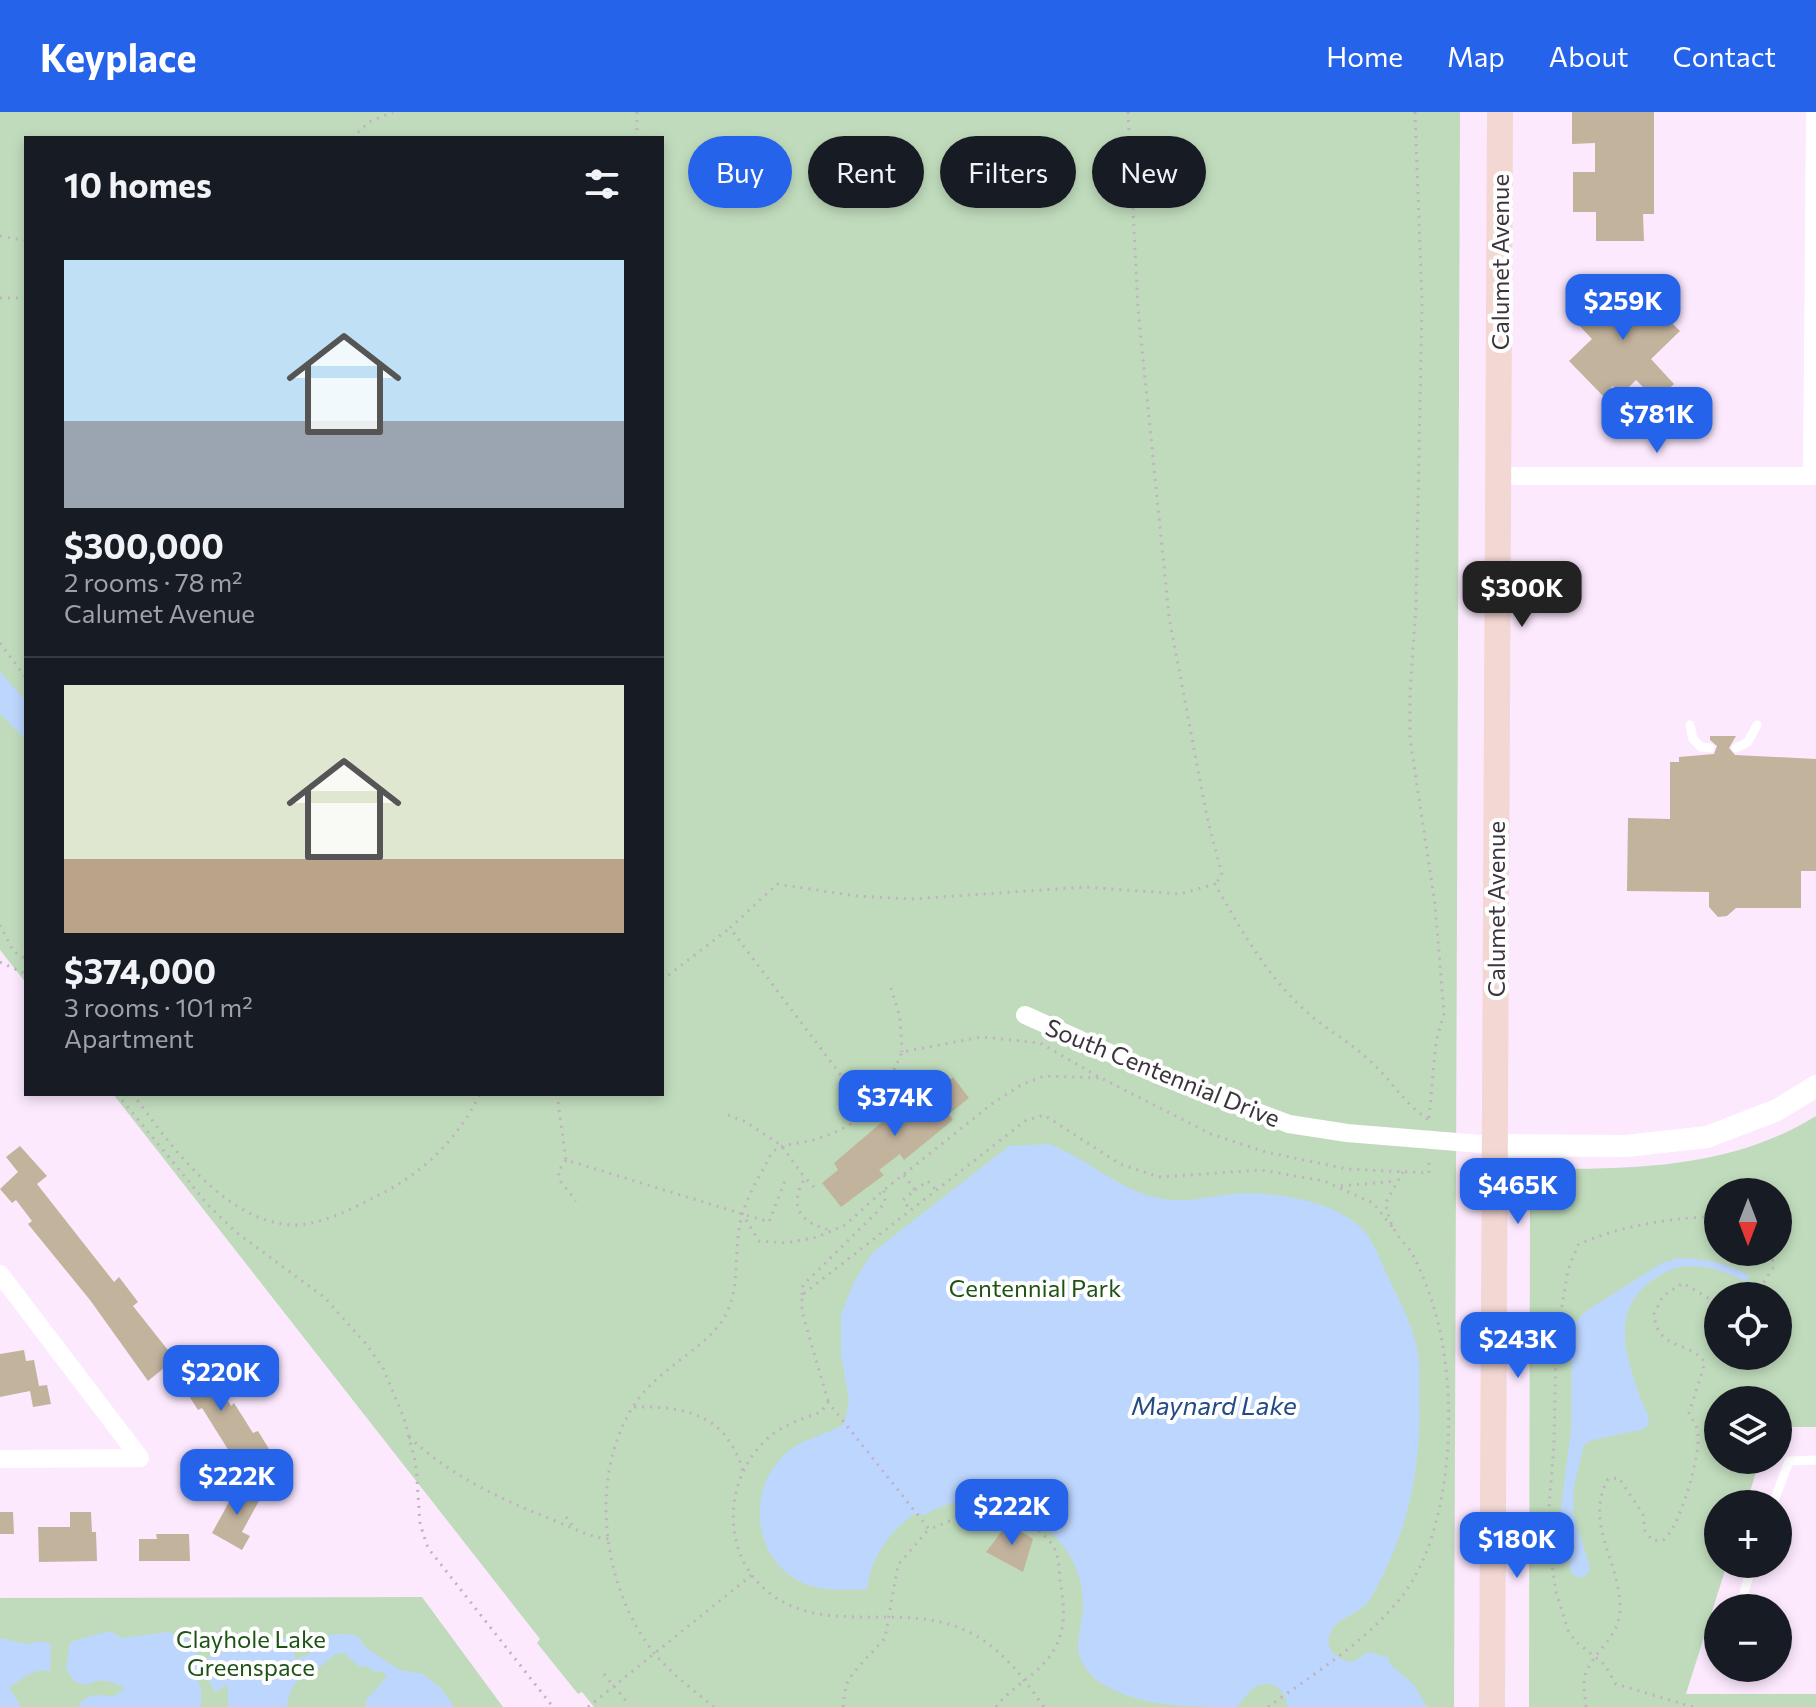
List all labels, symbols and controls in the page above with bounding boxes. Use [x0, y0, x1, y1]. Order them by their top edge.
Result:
text: Keyplace [40, 33, 196, 80]
text: Home [1326, 39, 1403, 73]
text: Map [1447, 39, 1505, 73]
text: About [1549, 39, 1629, 73]
text: Contact [1673, 39, 1776, 73]
chip: Buy [688, 136, 792, 208]
chip: Rent [808, 136, 924, 208]
chip: Filters [940, 136, 1076, 208]
chip: New [1092, 136, 1206, 208]
icon: filters [580, 162, 624, 206]
text: 10 homes [64, 163, 212, 205]
street label: Calumet Avenue [1485, 174, 1514, 350]
pin: $259K [1567, 274, 1679, 342]
text: $259K [1583, 284, 1663, 315]
icon: home [272, 312, 416, 456]
pin: $781K [1601, 387, 1713, 455]
text: $781K [1619, 397, 1695, 428]
text: $300,000 [64, 524, 224, 566]
pin: $300K [1466, 561, 1578, 629]
text: 2 rooms · 78 m² [64, 566, 243, 597]
text: $300K [1481, 571, 1563, 602]
text: Calumet Avenue [64, 597, 255, 628]
icon: home [272, 737, 416, 881]
street label: Calumet Avenue [1481, 821, 1510, 997]
text: $374,000 [64, 949, 216, 991]
text: 3 rooms · 101 m² [64, 991, 253, 1022]
street label: South Centennial Drive [1042, 1012, 1284, 1132]
text: Apartment [64, 1022, 194, 1053]
pin: $374K [839, 1070, 951, 1138]
text: $374K [857, 1080, 933, 1111]
pin: $465K [1462, 1158, 1574, 1226]
text: $465K [1478, 1168, 1558, 1199]
north arrow [1704, 1178, 1792, 1266]
map controls [1704, 1178, 1792, 1682]
park label: Centennial Park [949, 1273, 1121, 1302]
button: locate [1704, 1282, 1792, 1370]
pin: $243K [1462, 1312, 1574, 1380]
text: $243K [1479, 1322, 1557, 1353]
pin: $220K [165, 1345, 277, 1413]
text: $220K [181, 1355, 261, 1386]
button: layers [1704, 1386, 1792, 1474]
water label: Maynard Lake [1131, 1389, 1297, 1420]
pin: $222K [181, 1449, 293, 1517]
text: $222K [198, 1459, 276, 1490]
pin: $222K [956, 1479, 1068, 1547]
text: $222K [973, 1489, 1051, 1520]
button: + [1704, 1490, 1792, 1578]
pin: $180K [1461, 1512, 1573, 1580]
text: $180K [1478, 1522, 1556, 1553]
button: − [1704, 1594, 1792, 1682]
park label: Clayhole Lake Greenspace [176, 1624, 326, 1681]

